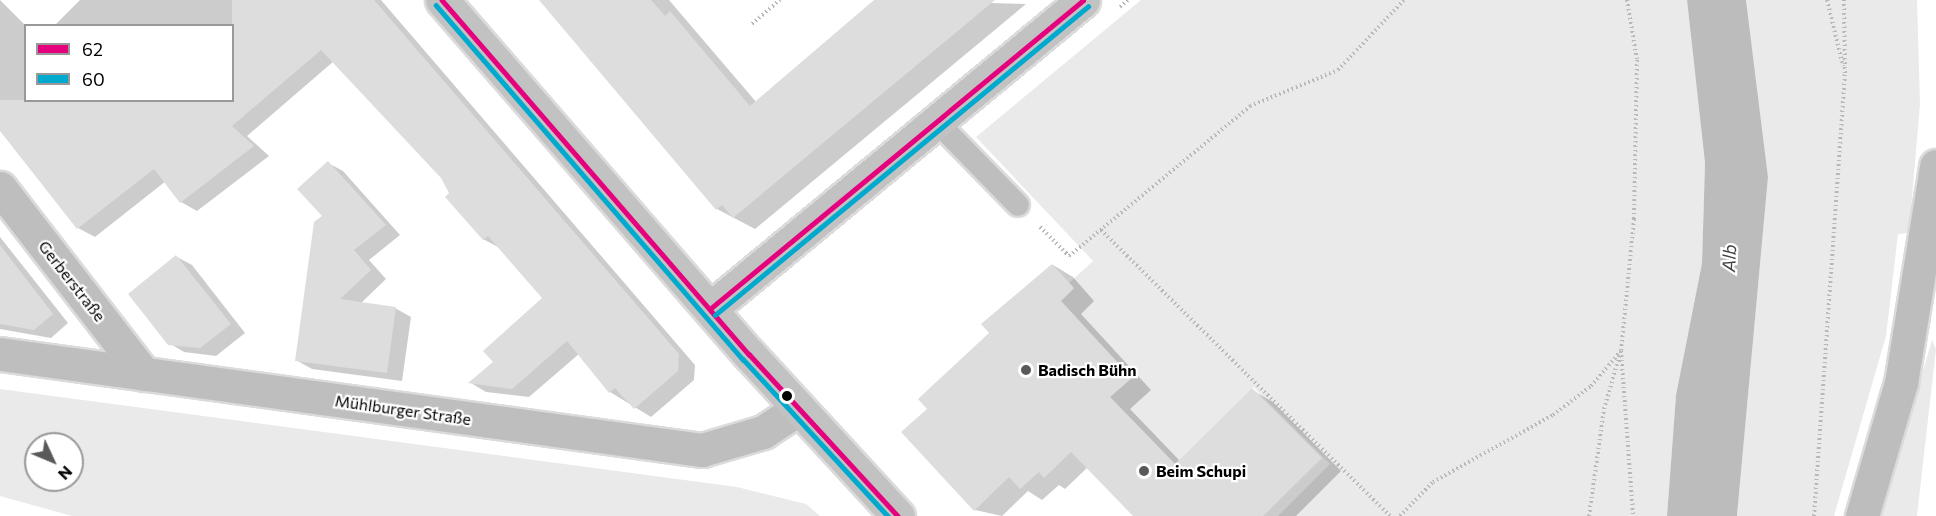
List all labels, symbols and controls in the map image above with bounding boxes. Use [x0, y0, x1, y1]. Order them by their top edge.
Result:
legend [24, 24, 234, 102]
text: 62 [82, 38, 103, 60]
text: 60 [82, 68, 105, 90]
street label: Gerberstraße [35, 237, 109, 325]
water label: Alb [1717, 244, 1741, 272]
place label: Badisch Bühn [1038, 360, 1137, 380]
marker: Badisch Bühn [1019, 363, 1033, 377]
unlabelled marker [781, 390, 793, 402]
street label: Mühlburger Straße [334, 391, 472, 429]
north arrow [24, 432, 84, 492]
place label: Beim Schupi [1156, 461, 1246, 481]
text: N [55, 463, 77, 484]
marker: Beim Schupi [1137, 464, 1151, 478]

